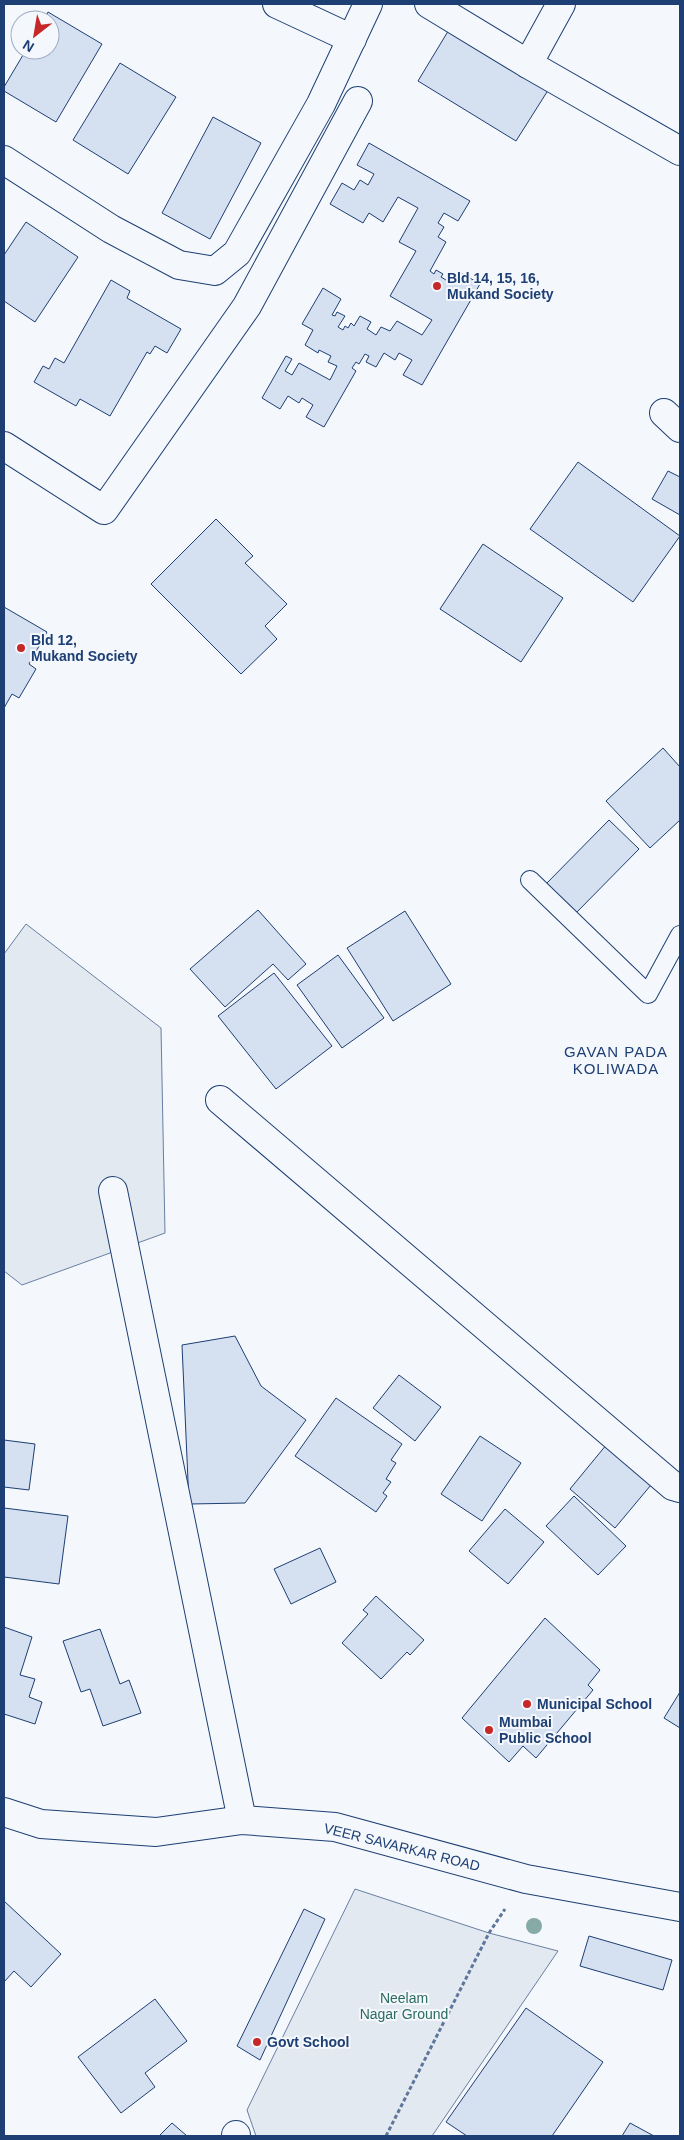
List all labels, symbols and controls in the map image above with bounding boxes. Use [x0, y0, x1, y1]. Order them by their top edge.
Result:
north arrow [10, 10, 60, 60]
text: N [20, 37, 37, 56]
place label: Bld 14, 15, 16, Mukand Society [447, 270, 554, 302]
marker: Bld 14, 15, 16, Mukand Society [431, 280, 443, 292]
place label: Bld 12, Mukand Society [31, 632, 138, 664]
marker: Bld 12, Mukand Society [15, 642, 27, 654]
district label: GAVAN PADA KOLIWADA [564, 1043, 668, 1077]
place label: Municipal School [537, 1696, 652, 1712]
marker: Municipal School [521, 1698, 533, 1710]
place label: Mumbai Public School [499, 1714, 592, 1746]
marker: Mumbai Public School [483, 1724, 495, 1736]
street label: VEER SAVARKAR ROAD [322, 1820, 482, 1874]
park label: Neelam Nagar Ground [360, 1990, 448, 2022]
place label: Govt School [267, 2034, 349, 2050]
marker: Govt School [251, 2036, 263, 2048]

